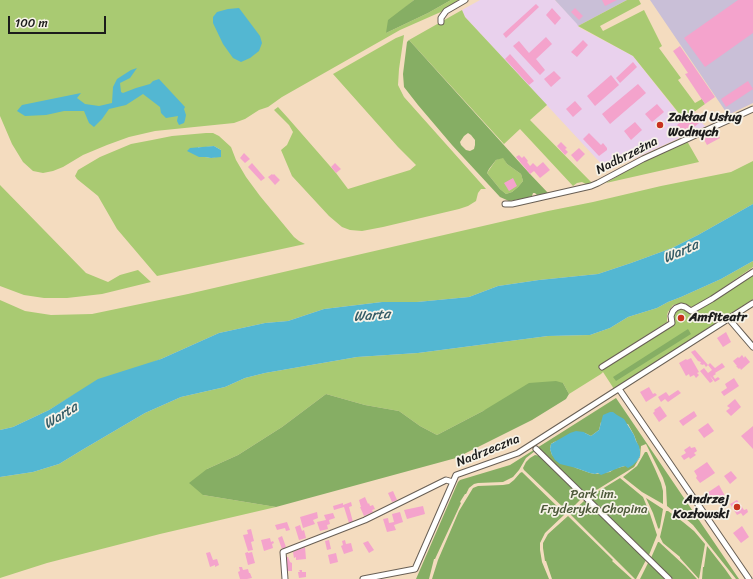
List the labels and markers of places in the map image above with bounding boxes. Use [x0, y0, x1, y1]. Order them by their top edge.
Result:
place label: Zakład Usług Wodnych [668, 110, 742, 141]
marker: Zakład Usług Wodnych [655, 120, 665, 130]
place label: Amfiteatr [689, 310, 747, 326]
marker: Amfiteatr [676, 313, 686, 323]
place label: Andrzej Kozłowski [673, 492, 729, 523]
marker: Andrzej Kozłowski [732, 502, 742, 512]

